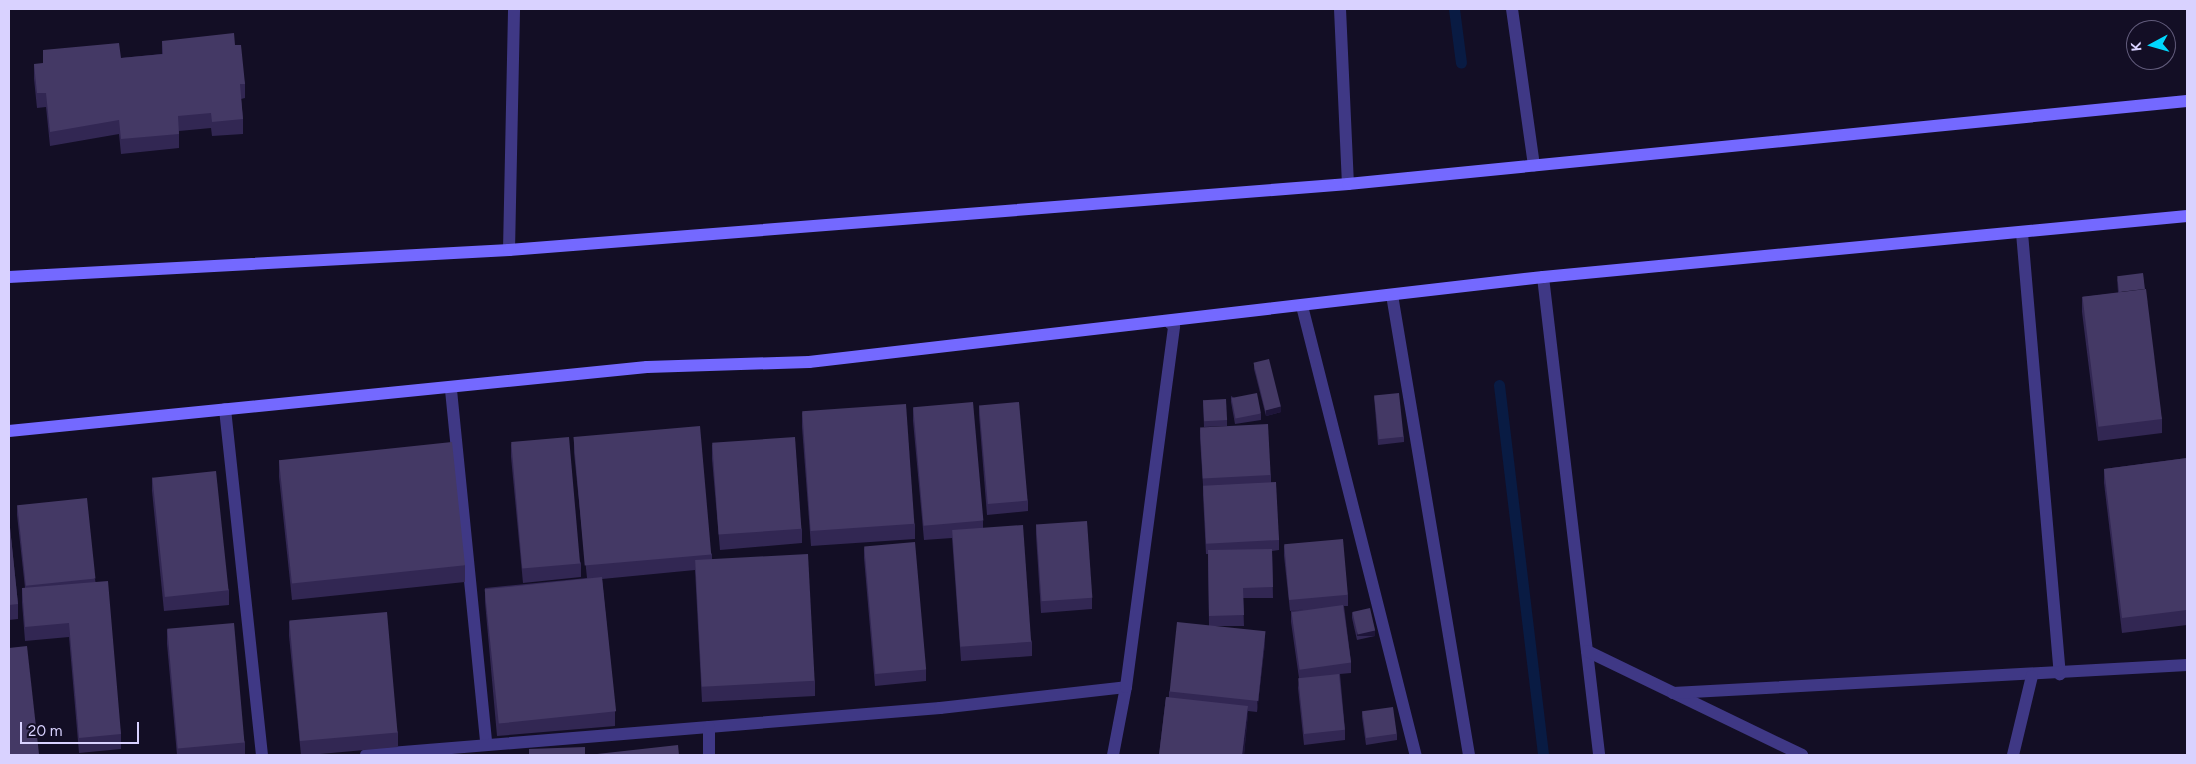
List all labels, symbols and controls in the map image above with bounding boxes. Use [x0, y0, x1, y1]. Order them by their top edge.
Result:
north arrow [2126, 20, 2176, 70]
text: K [2128, 41, 2146, 52]
scale bar [22, 712, 141, 744]
text: 20 m [28, 722, 62, 740]

